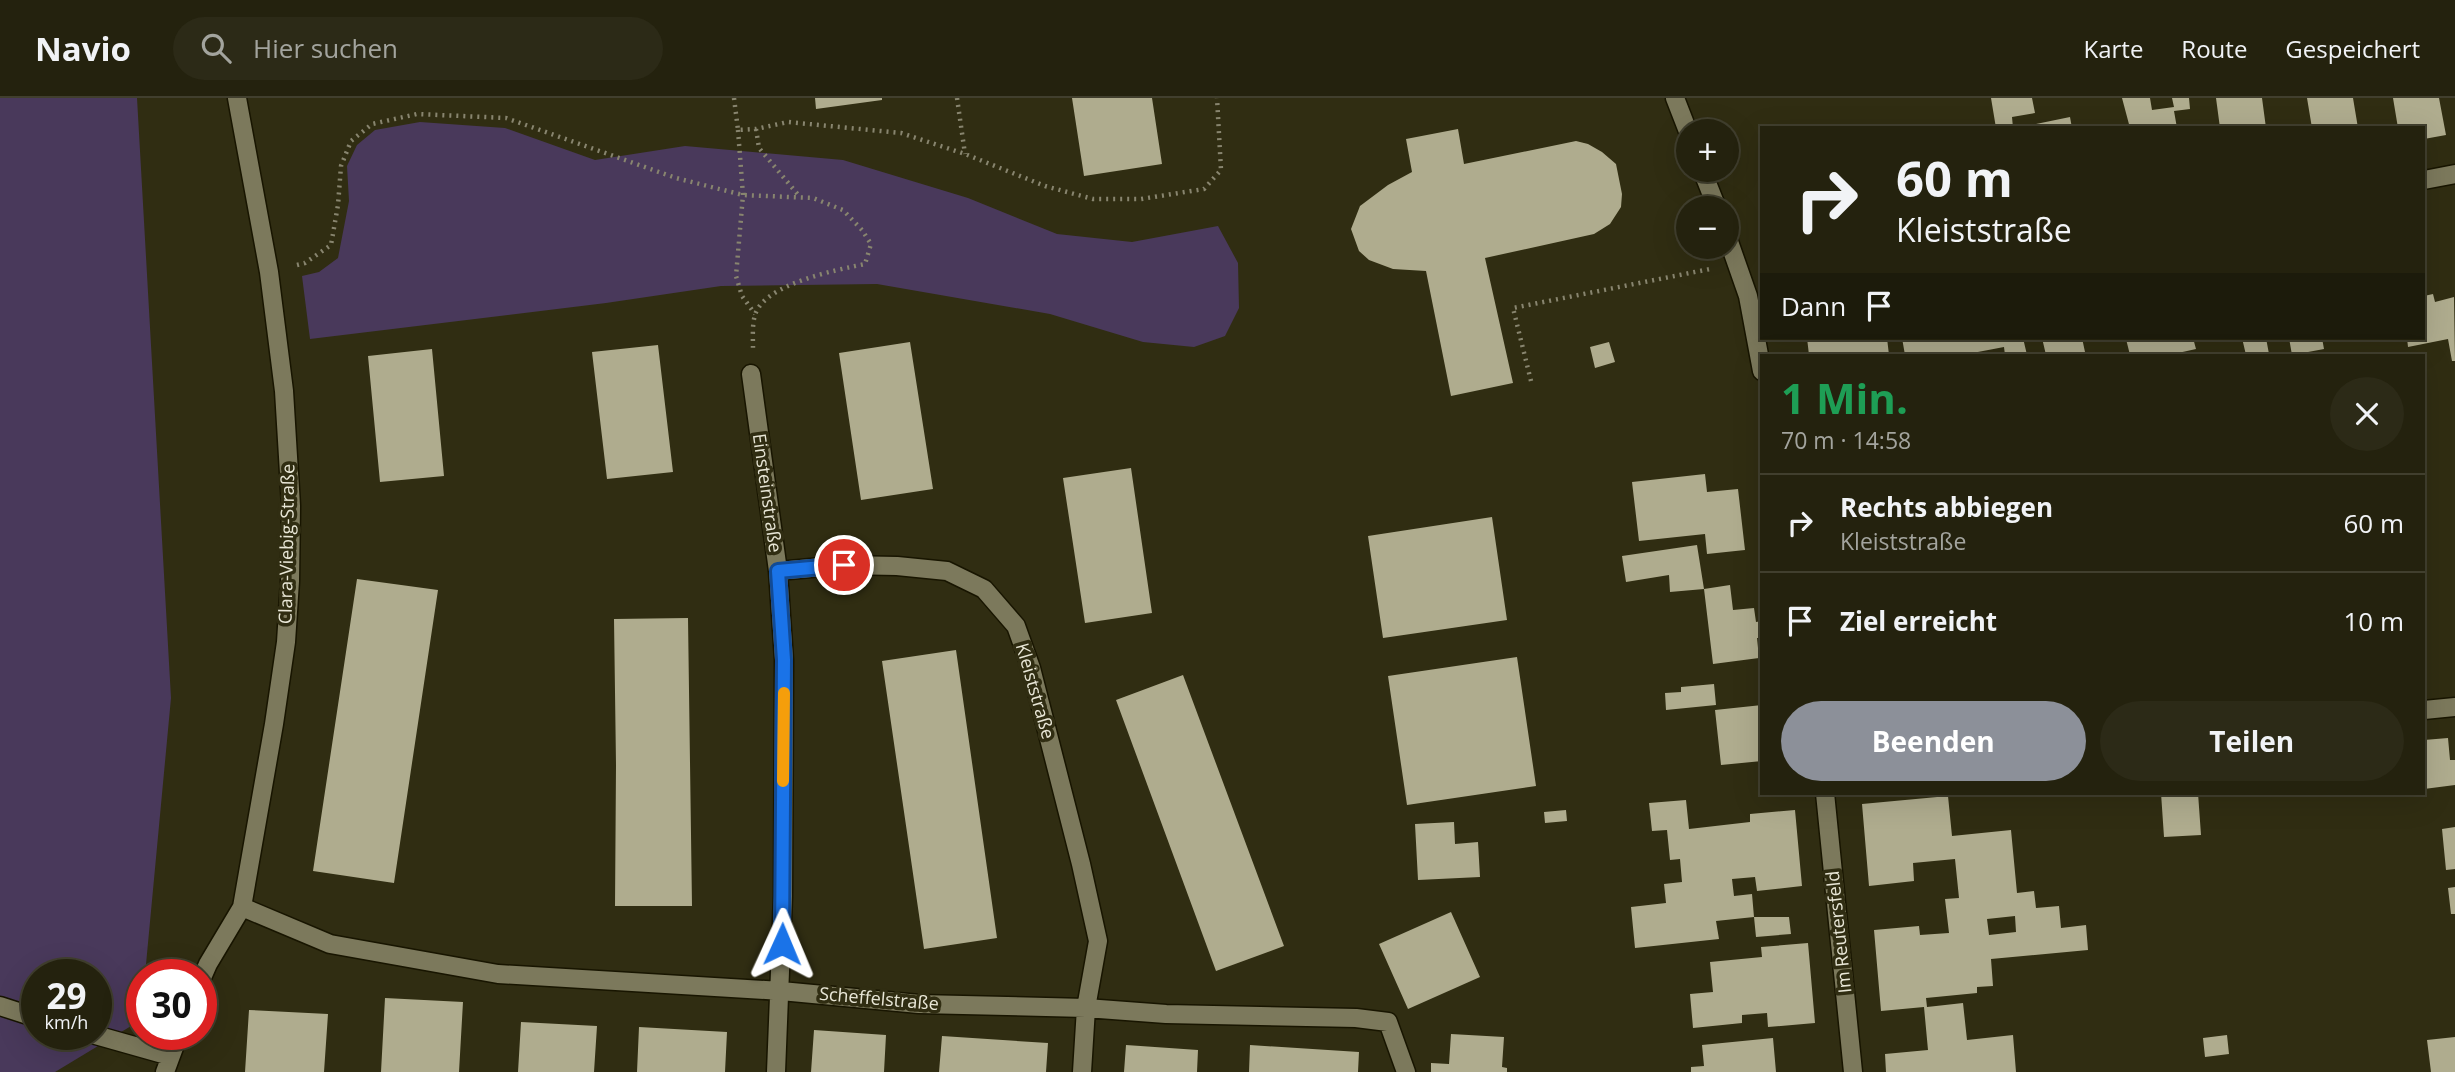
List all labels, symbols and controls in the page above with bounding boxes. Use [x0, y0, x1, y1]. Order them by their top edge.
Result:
search box [173, 17, 663, 80]
text: Navio [35, 26, 131, 71]
icon: search [197, 29, 235, 67]
text: Hier suchen [253, 30, 398, 66]
text: Karte [2083, 32, 2143, 65]
text: Route [2181, 32, 2247, 65]
text: Gespeichert [2285, 32, 2420, 65]
map controls [1676, 119, 1739, 259]
button: + [1676, 119, 1739, 182]
text: 60 m [1896, 145, 2013, 211]
icon: right [1781, 154, 1872, 245]
button: − [1676, 196, 1739, 259]
text: Kleiststraße [1896, 208, 2072, 251]
icon: arrive [1860, 287, 1898, 325]
text: Dann [1781, 288, 1846, 324]
text: 1 Min. [1781, 369, 1908, 426]
button: close [2330, 377, 2404, 451]
text: 70 m · 14:58 [1781, 424, 1911, 456]
street label: Einsteinstraße [748, 432, 788, 554]
street label: Clara-Viebig-Straße [273, 464, 299, 624]
text: Rechts abbiegen [1840, 489, 2053, 525]
icon: right [1781, 504, 1819, 542]
text: 60 m [2343, 505, 2404, 541]
text: Kleiststraße [1840, 525, 1966, 557]
pin [814, 535, 874, 595]
icon: arrive [825, 546, 863, 584]
icon: arrive [1781, 602, 1819, 640]
text: Ziel erreicht [1840, 603, 1997, 639]
text: 10 m [2343, 603, 2404, 639]
street label: Kleiststraße [1011, 640, 1061, 742]
button: Beenden [1781, 701, 2086, 781]
button: Teilen [2100, 701, 2404, 781]
street label: Im Reutersfeld [1820, 870, 1856, 994]
position arrow [745, 907, 819, 981]
speed limit sign: 30 [126, 959, 217, 1050]
text: 29 [46, 972, 87, 1019]
street label: Scheffelstraße [818, 981, 940, 1015]
text: km/h [45, 1010, 88, 1034]

